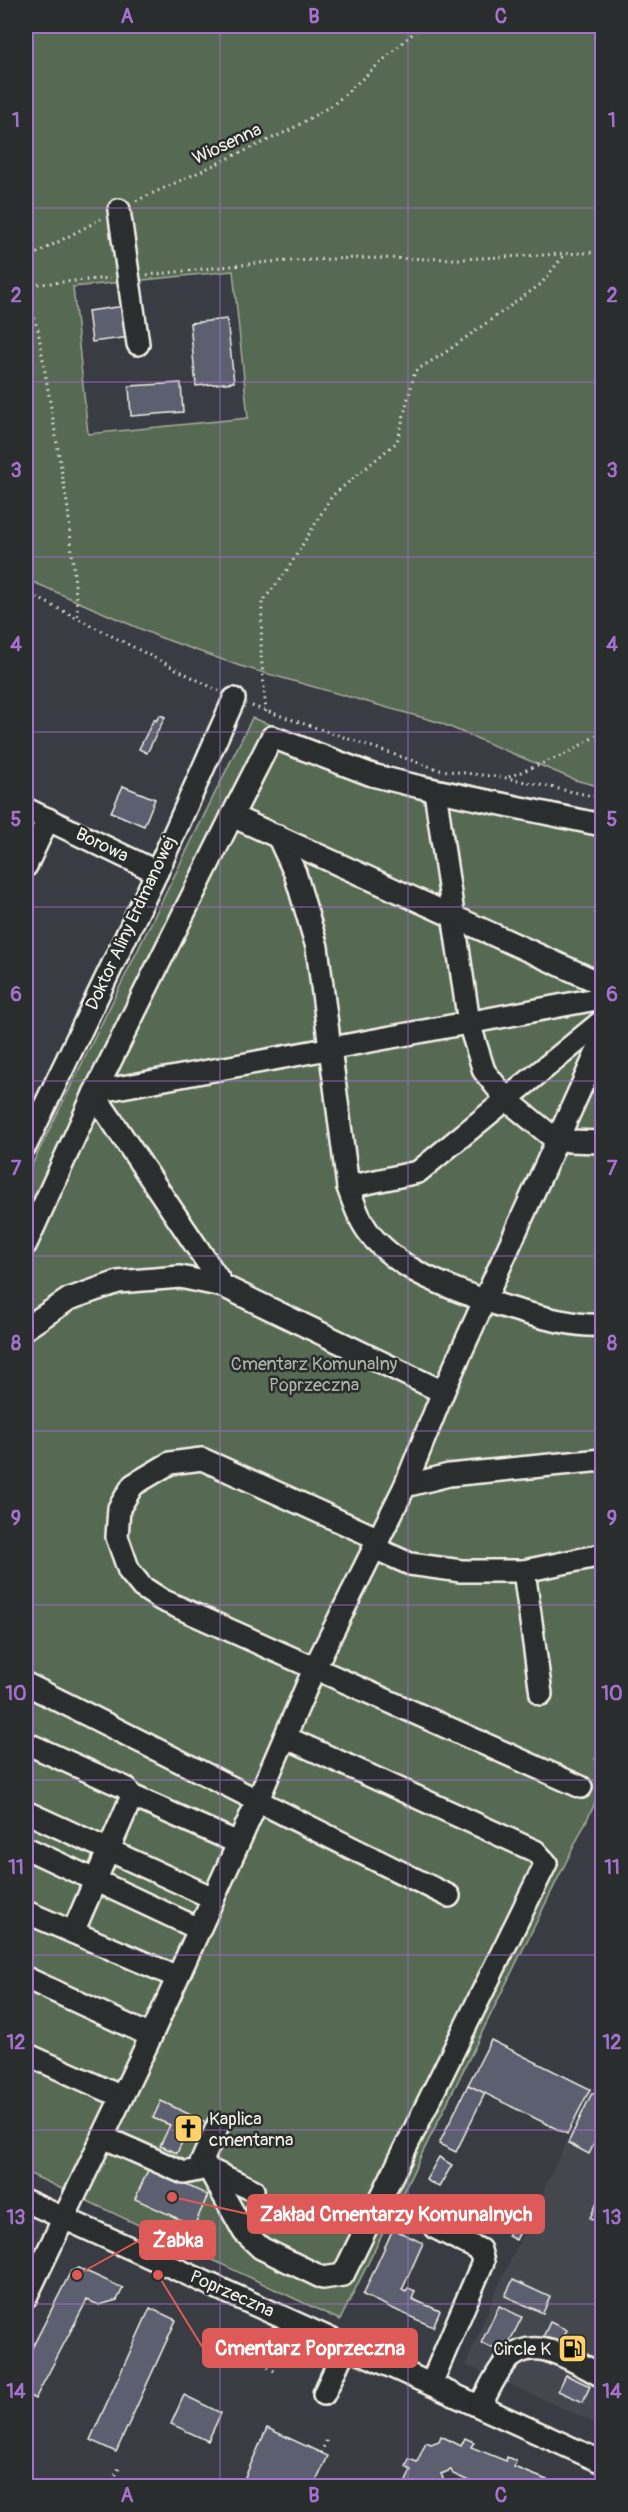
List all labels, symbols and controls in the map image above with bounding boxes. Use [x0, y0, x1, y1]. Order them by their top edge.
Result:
text: A [121, 4, 134, 29]
text: B [308, 4, 320, 29]
text: C [495, 4, 507, 29]
text: 1 [12, 108, 20, 133]
text: 1 [608, 108, 616, 133]
street label: Wiosenna [189, 118, 265, 170]
text: 2 [10, 283, 22, 308]
text: 2 [606, 283, 618, 308]
text: 3 [10, 458, 22, 483]
text: 3 [606, 458, 618, 483]
text: 4 [10, 632, 22, 657]
text: 4 [606, 632, 618, 657]
text: 5 [11, 807, 22, 832]
text: 5 [607, 807, 618, 832]
street label: Borowa [72, 822, 132, 868]
street label: Doktor Aliny Erdmanowej [81, 832, 181, 1014]
text: 6 [10, 982, 22, 1007]
text: 6 [606, 982, 618, 1007]
text: 7 [11, 1156, 22, 1181]
text: 7 [607, 1156, 618, 1181]
text: 8 [11, 1331, 21, 1356]
text: 8 [607, 1331, 617, 1356]
park label: Cmentarz Komunalny Poprzeczna [231, 1353, 397, 1397]
text: 9 [11, 1506, 21, 1531]
text: 9 [607, 1506, 617, 1531]
text: 10 [5, 1681, 27, 1706]
text: 10 [601, 1681, 623, 1706]
text: 11 [8, 1855, 24, 1880]
text: 11 [604, 1855, 620, 1880]
text: 12 [7, 2030, 26, 2055]
text: 12 [603, 2030, 622, 2055]
place label: Kaplica cmentarna [209, 2108, 293, 2152]
church icon: Kaplica cmentarna [172, 2113, 204, 2145]
callout: Zakład Cmentarzy Komunalnych [248, 2195, 544, 2233]
text: Zakład Cmentarzy Komunalnych [260, 2202, 532, 2227]
text: 13 [7, 2205, 25, 2230]
text: 13 [603, 2205, 621, 2230]
callout: Żabka [140, 2221, 215, 2259]
text: Żabka [153, 2228, 204, 2253]
street label: Poprzeczna [186, 2265, 278, 2323]
callout: Cmentarz Poprzeczna [203, 2329, 417, 2367]
fuel station icon: Circle K [556, 2333, 588, 2365]
text: Cmentarz Poprzeczna [215, 2336, 405, 2361]
place label: Circle K [493, 2338, 551, 2361]
text: 14 [6, 2379, 26, 2404]
text: 14 [602, 2379, 622, 2404]
text: A [121, 2483, 134, 2508]
text: B [308, 2483, 320, 2508]
text: C [495, 2483, 507, 2508]

